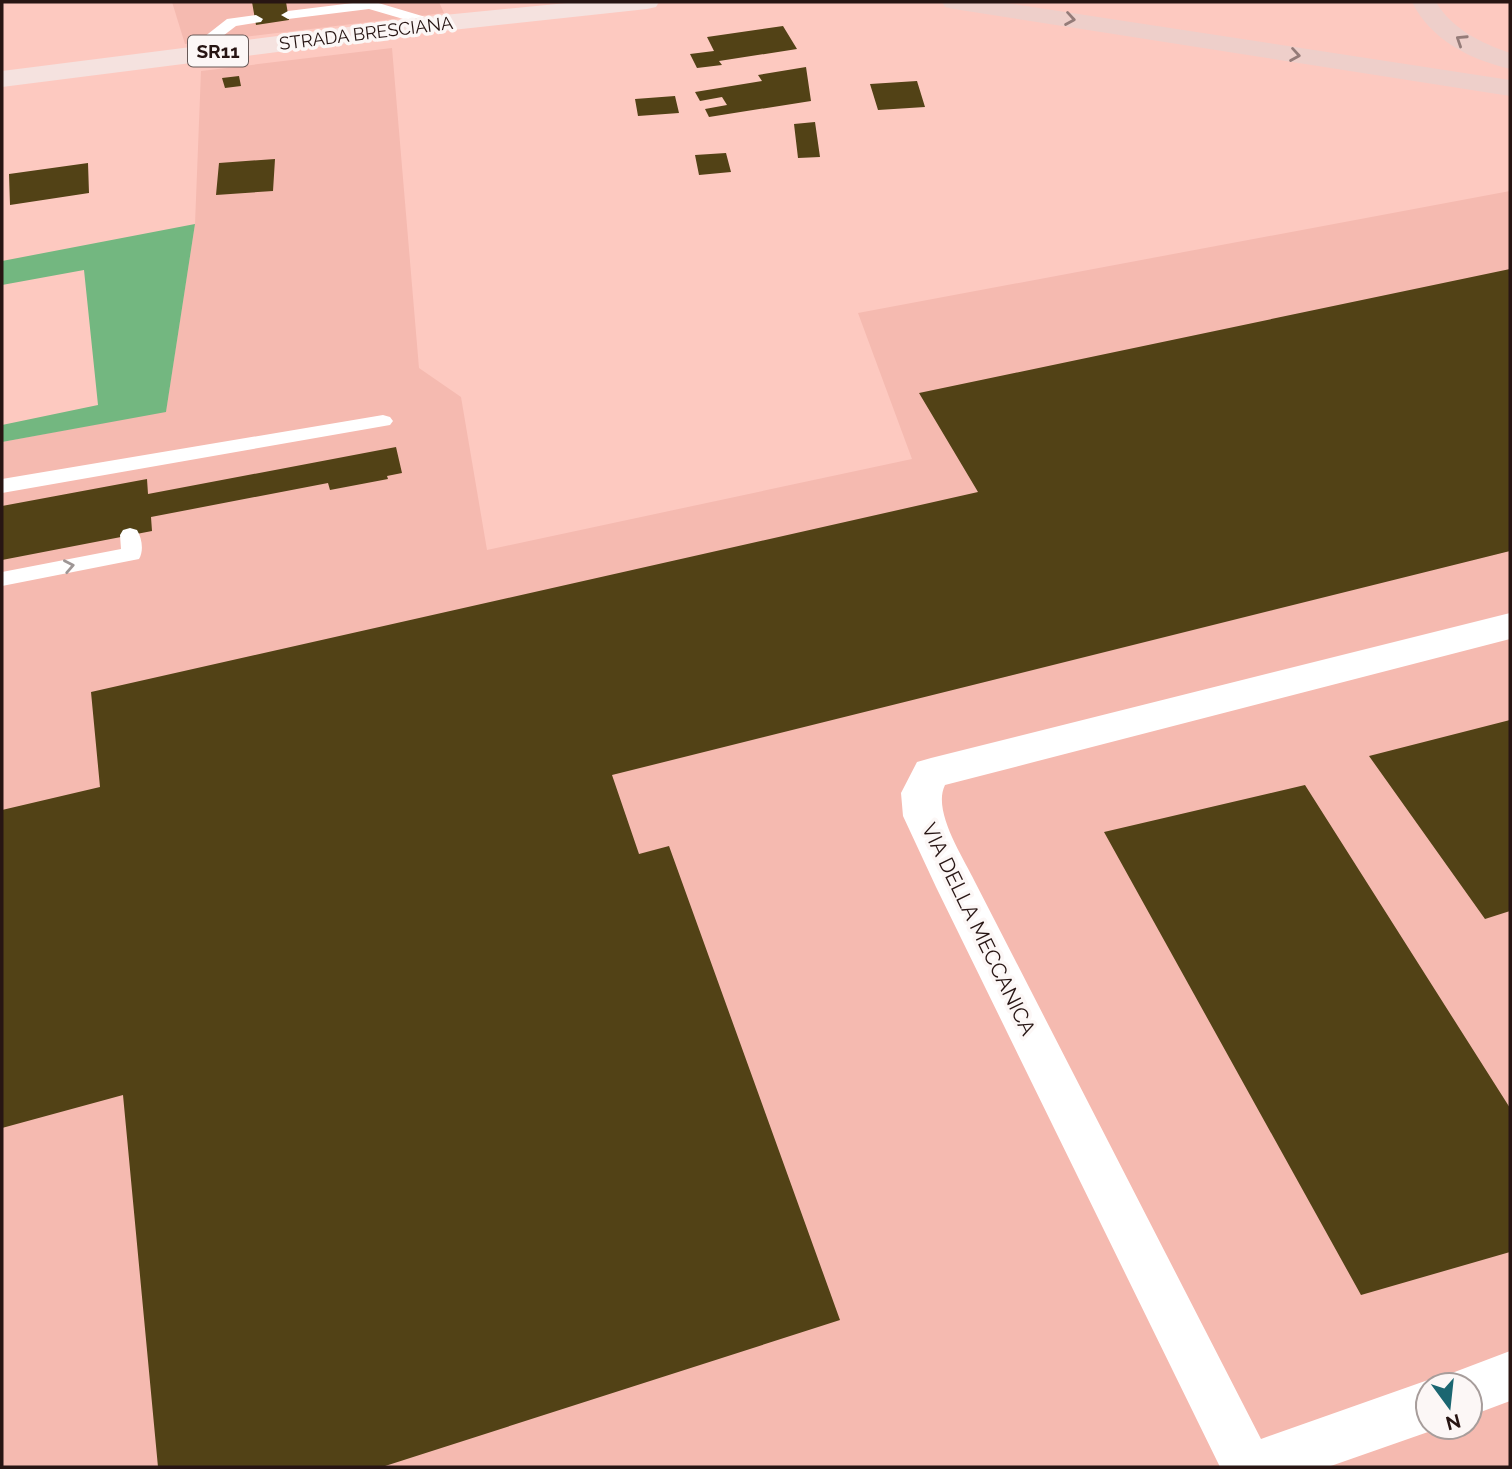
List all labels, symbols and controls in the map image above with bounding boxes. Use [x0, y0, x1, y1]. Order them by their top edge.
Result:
one-way arrow [1064, 11, 1076, 26]
street label: STRADA BRESCIANA [278, 12, 454, 54]
road number: SR11 [188, 36, 248, 66]
one-way arrow [1456, 36, 1469, 48]
one-way arrow [1289, 47, 1301, 62]
one-way arrow [63, 560, 75, 575]
street label: VIA DELLA MECCANICA [917, 819, 1041, 1039]
north arrow [1414, 1371, 1484, 1441]
text: N [1444, 1410, 1463, 1435]

